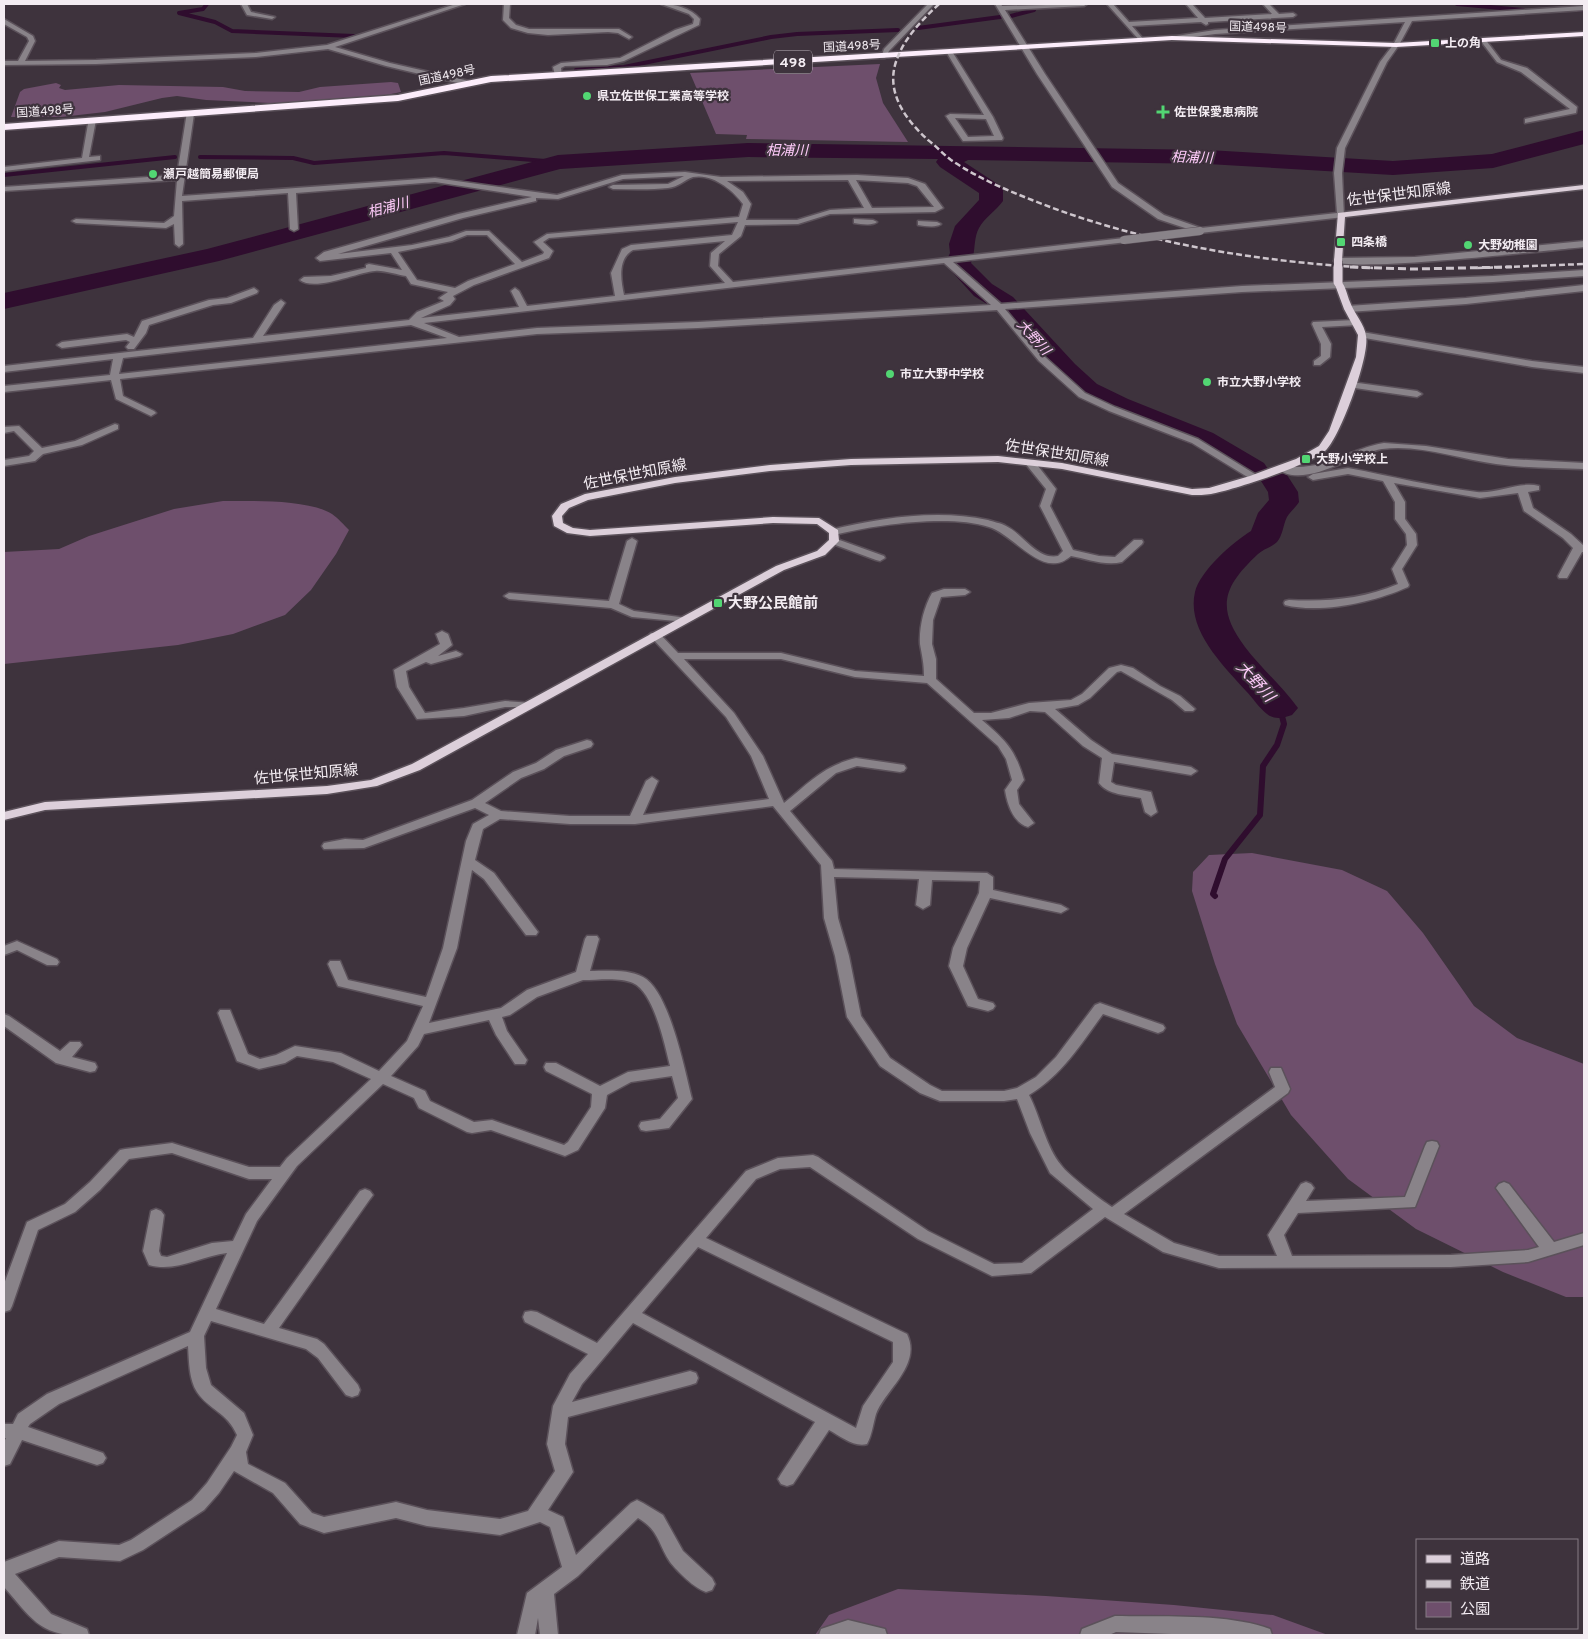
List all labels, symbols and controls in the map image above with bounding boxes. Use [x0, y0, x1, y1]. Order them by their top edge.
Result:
street label: 国道498号 [1229, 19, 1287, 37]
place label: 上の角 [1445, 36, 1481, 52]
street label: 国道498号 [823, 37, 881, 56]
marker: 上の角 [1429, 37, 1441, 49]
road number: 498 [774, 51, 812, 74]
street label: 国道498号 [417, 62, 477, 90]
place label: 県立佐世保工業高等学校 [597, 89, 729, 105]
marker: 県立佐世保工業高等学校 [581, 90, 593, 102]
street label: 国道498号 [16, 102, 74, 122]
marker: 佐世保愛恵病院 [1156, 105, 1170, 119]
place label: 佐世保愛恵病院 [1174, 105, 1258, 121]
water label: 相浦川 [766, 143, 810, 160]
water label: 相浦川 [1171, 149, 1215, 168]
place label: 瀬戸越簡易郵便局 [163, 167, 259, 183]
marker: 瀬戸越簡易郵便局 [147, 168, 159, 180]
street label: 佐世保世知原線 [1346, 180, 1452, 211]
water label: 相浦川 [366, 194, 413, 222]
place label: 四条橋 [1351, 235, 1388, 251]
marker: 四条橋 [1335, 236, 1347, 248]
place label: 大野幼稚園 [1478, 238, 1538, 254]
marker: 大野幼稚園 [1462, 239, 1474, 251]
water label: 大野川 [1013, 317, 1055, 361]
place label: 市立大野中学校 [900, 367, 984, 383]
marker: 市立大野中学校 [884, 368, 896, 380]
place label: 市立大野小学校 [1217, 375, 1301, 391]
marker: 市立大野小学校 [1201, 376, 1213, 388]
street label: 佐世保世知原線 [1003, 437, 1110, 472]
place label: 大野小学校上 [1316, 452, 1388, 468]
marker: 大野小学校上 [1300, 453, 1312, 465]
street label: 佐世保世知原線 [582, 456, 689, 495]
place label: 大野公民館前 [728, 594, 818, 614]
marker: 大野公民館前 [712, 597, 724, 609]
water label: 大野川 [1231, 658, 1279, 708]
street label: 佐世保世知原線 [253, 761, 359, 790]
legend [1416, 1539, 1578, 1629]
text: 道路 [1460, 1551, 1490, 1570]
text: 鉄道 [1460, 1576, 1490, 1595]
text: 公園 [1460, 1601, 1490, 1620]

